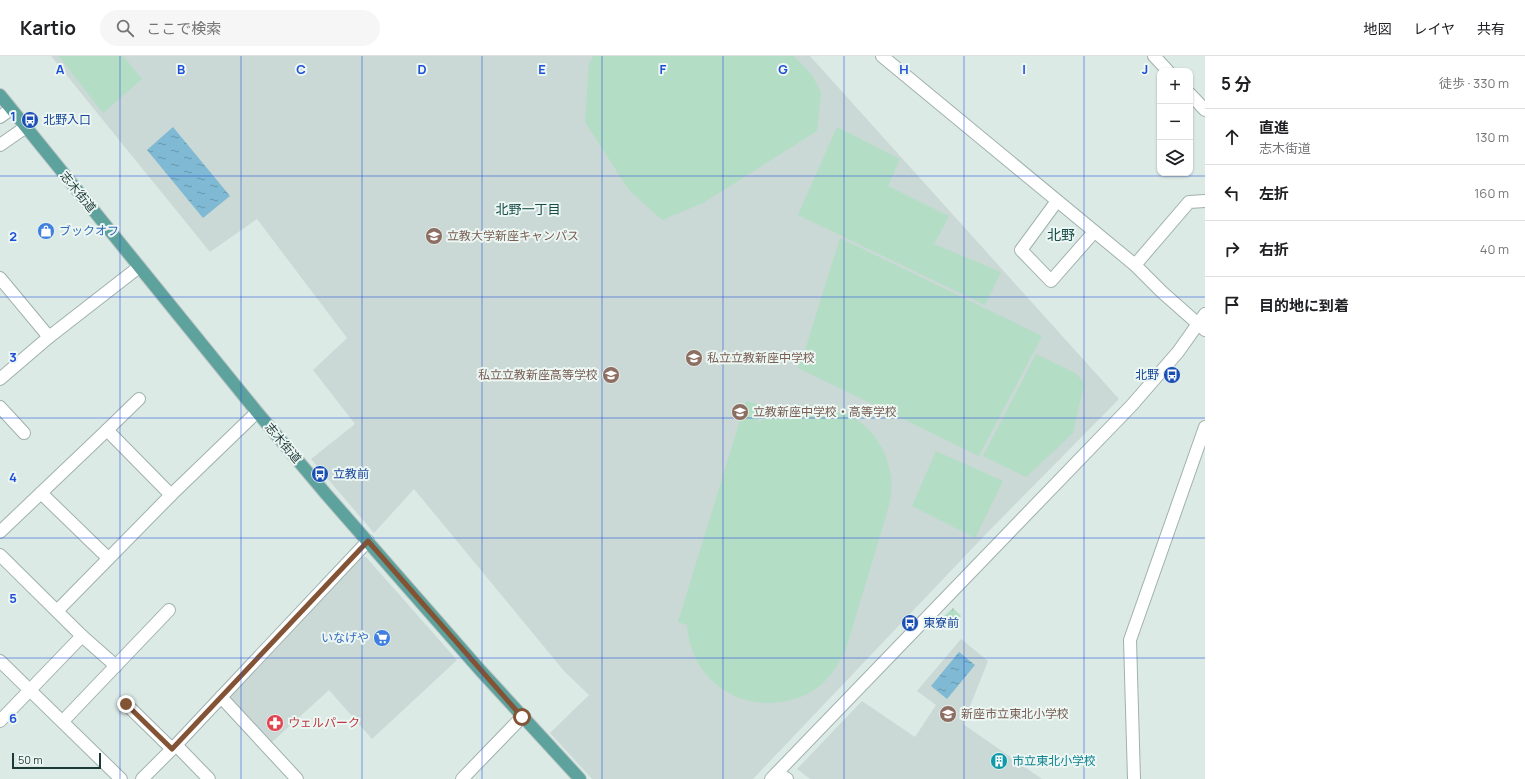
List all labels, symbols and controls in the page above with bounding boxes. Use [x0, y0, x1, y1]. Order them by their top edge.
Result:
search box [100, 10, 380, 46]
text: Kartio [20, 15, 76, 41]
icon: search [114, 17, 136, 39]
text: ここで検索 [146, 18, 221, 39]
text: 地図 [1363, 19, 1391, 38]
text: レイヤ [1413, 19, 1455, 38]
text: 共有 [1477, 19, 1505, 38]
text: A [56, 60, 65, 78]
text: B [177, 60, 185, 78]
text: C [296, 60, 306, 78]
text: D [417, 60, 427, 78]
text: E [538, 60, 546, 78]
text: F [660, 60, 667, 78]
text: G [778, 60, 788, 78]
text: H [899, 60, 909, 78]
text: I [1022, 60, 1026, 78]
text: J [1142, 60, 1148, 78]
map controls [1157, 68, 1193, 176]
button: + [1157, 68, 1193, 104]
text: 5 分 [1221, 72, 1251, 95]
text: 徒歩 · 330 m [1439, 74, 1509, 92]
button: − [1157, 104, 1193, 140]
text: 1 [10, 107, 16, 125]
bus stop icon: 北野入口 [20, 110, 40, 130]
place label: 北野入口 [43, 111, 91, 128]
text: 直進 [1259, 117, 1289, 138]
icon: ahead [1221, 126, 1243, 148]
text: 130 m [1475, 128, 1509, 146]
text: 志木街道 [1259, 139, 1311, 157]
button: layers [1157, 140, 1193, 176]
street label: 志木街道 [57, 168, 100, 216]
icon: left [1221, 182, 1243, 204]
text: 左折 [1259, 183, 1289, 204]
text: 160 m [1474, 184, 1509, 202]
district label: 北野一丁目 [495, 200, 561, 218]
shop icon: ブックオフ [36, 221, 56, 241]
place label: ブックオフ [59, 222, 119, 239]
district label: 北野 [1047, 225, 1075, 244]
school or university icon: 立教大学新座キャンパス [424, 226, 444, 246]
text: 2 [9, 227, 17, 245]
place label: 立教大学新座キャンパス [447, 227, 579, 244]
icon: right [1221, 238, 1243, 260]
text: 右折 [1259, 239, 1289, 260]
text: 40 m [1480, 240, 1509, 258]
icon: arrive [1221, 294, 1243, 316]
text: 目的地に到着 [1259, 295, 1349, 316]
text: 3 [9, 348, 17, 366]
school or university icon: 私立立教新座中学校 [684, 348, 704, 368]
place label: 私立立教新座中学校 [707, 349, 815, 366]
school or university icon: 私立立教新座高等学校 [601, 365, 621, 385]
bus stop icon: 北野 [1162, 365, 1182, 385]
place label: 私立立教新座高等学校 [478, 366, 598, 383]
place label: 北野 [1135, 366, 1159, 383]
school or university icon: 立教新座中学校・高等学校 [730, 402, 750, 422]
place label: 立教新座中学校・高等学校 [753, 403, 897, 420]
street label: 志木街道 [261, 419, 305, 467]
bus stop icon: 立教前 [310, 464, 330, 484]
place label: 立教前 [333, 465, 369, 482]
text: 4 [9, 468, 17, 486]
text: 5 [9, 589, 17, 607]
bus stop icon: 東寮前 [900, 613, 920, 633]
place label: 東寮前 [923, 614, 959, 631]
supermarket icon: いなげや [372, 628, 392, 648]
place label: いなげや [321, 629, 369, 646]
route end [117, 695, 135, 713]
school or university icon: 新座市立東北小学校 [938, 704, 958, 724]
place label: 新座市立東北小学校 [961, 705, 1069, 722]
route start [513, 708, 531, 726]
text: 6 [9, 709, 17, 727]
pharmacy icon: ウェルパーク [265, 713, 285, 733]
place label: ウェルパーク [288, 714, 360, 731]
scale bar [12, 751, 101, 770]
building icon: 市立東北小学校 [989, 751, 1009, 771]
text: 50 m [18, 752, 43, 767]
place label: 市立東北小学校 [1012, 752, 1096, 769]

